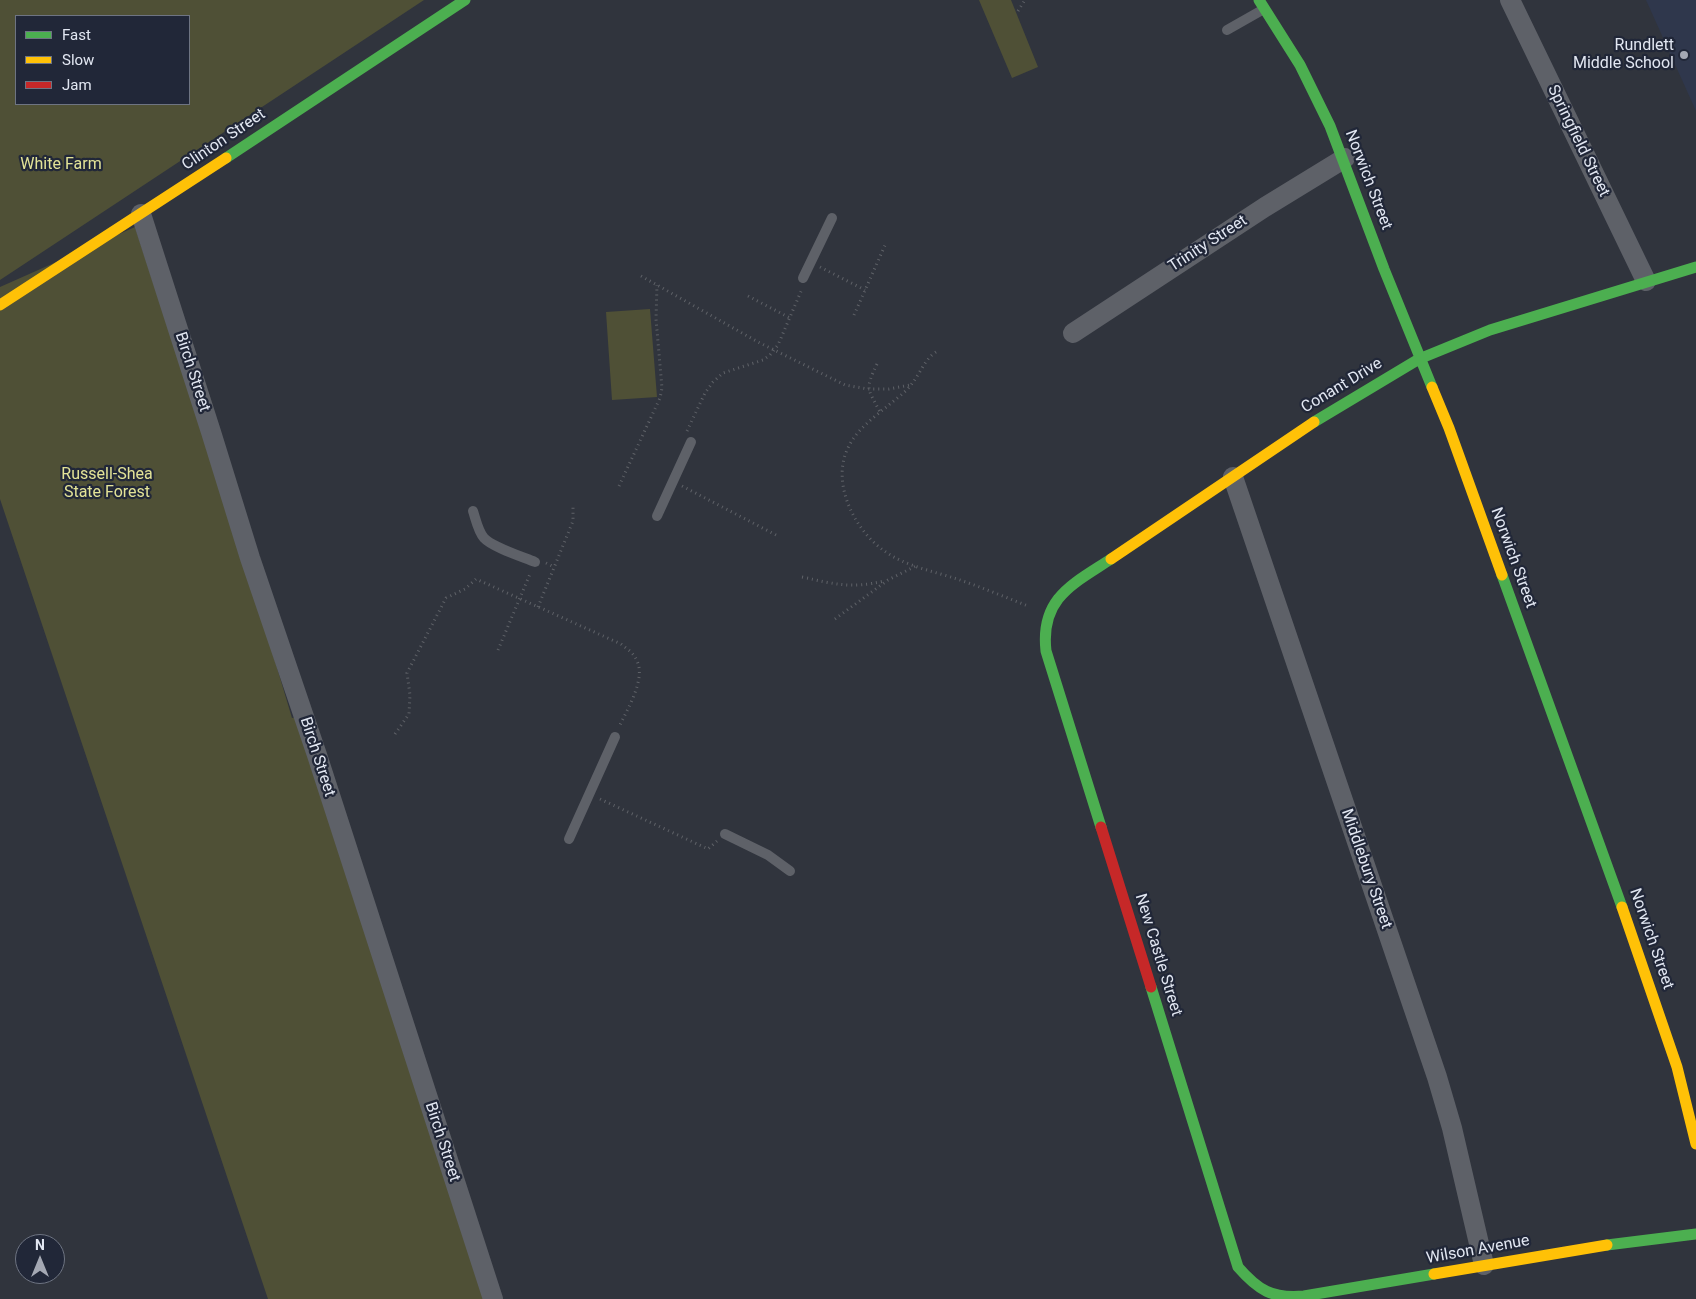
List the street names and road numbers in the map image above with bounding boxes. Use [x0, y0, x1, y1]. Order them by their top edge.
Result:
street label: Springfield Street [1543, 82, 1613, 200]
street label: Clinton Street [179, 105, 269, 175]
street label: Norwich Street [1340, 127, 1396, 233]
street label: Trinity Street [1165, 211, 1251, 277]
street label: Birch Street [170, 330, 214, 414]
street label: Conant Drive [1298, 354, 1386, 418]
street label: Norwich Street [1486, 505, 1540, 611]
street label: Birch Street [295, 715, 339, 799]
street label: Middlebury Street [1337, 807, 1395, 931]
street label: Norwich Street [1625, 886, 1677, 992]
street label: New Castle Street [1130, 891, 1186, 1019]
street label: Birch Street [420, 1100, 464, 1184]
street label: Wilson Avenue [1425, 1231, 1531, 1269]

